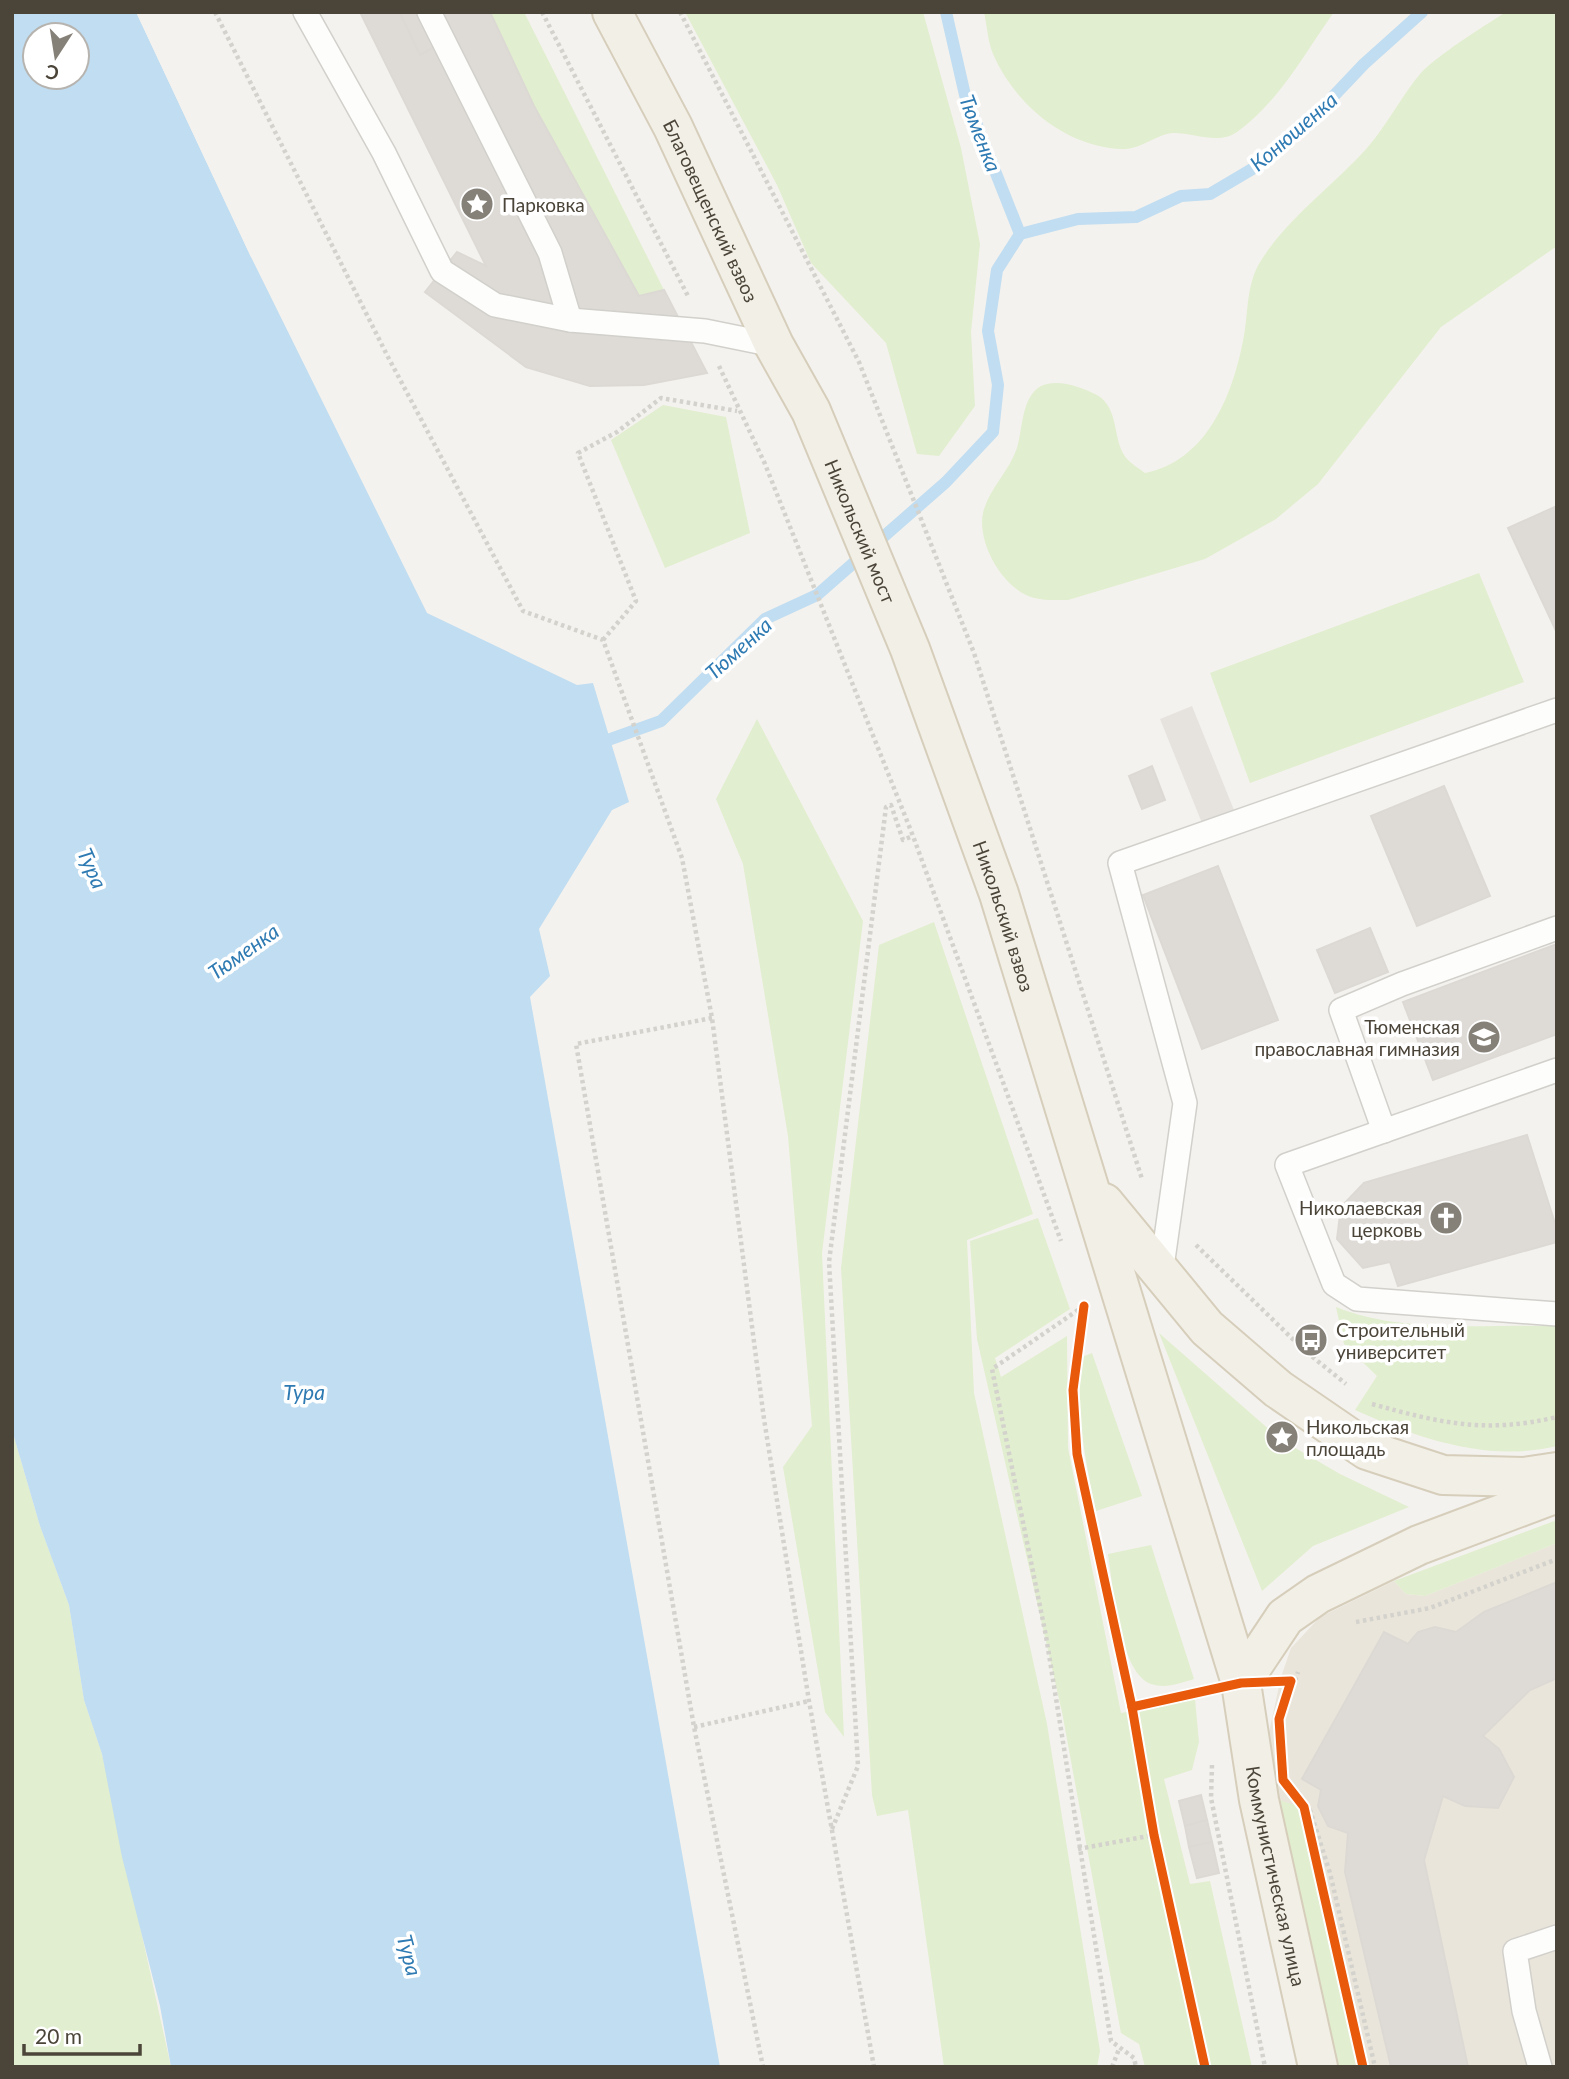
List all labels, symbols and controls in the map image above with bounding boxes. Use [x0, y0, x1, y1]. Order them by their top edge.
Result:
north arrow [21, 21, 91, 91]
text: С [43, 60, 61, 86]
water label: Конюшенка [1244, 86, 1342, 176]
water label: Тюменка [955, 91, 1007, 175]
street label: Благовещенский взвоз [659, 115, 764, 305]
place icon: Парковка [458, 185, 496, 223]
place label: Парковка [502, 193, 585, 216]
street label: Никольский мост [821, 455, 901, 607]
water label: Тюменка [700, 612, 776, 684]
street label: Никольский взвоз [969, 837, 1040, 994]
water label: Тура [73, 844, 113, 892]
water label: Тюменка [203, 918, 283, 984]
place label: Тюменская православная гимназия [1254, 1015, 1460, 1060]
school or university icon: Тюменская православная гимназия [1465, 1018, 1503, 1056]
place label: Николаевская церковь [1299, 1196, 1422, 1241]
church icon: Николаевская церковь [1427, 1199, 1465, 1237]
place label: Строительный университет [1336, 1318, 1465, 1363]
bus stop icon: Строительный университет [1292, 1321, 1330, 1359]
water label: Тура [283, 1379, 325, 1404]
place label: Никольская площадь [1306, 1415, 1409, 1460]
place icon: Никольская площадь [1263, 1418, 1301, 1456]
street label: Коммунистическая улица [1242, 1764, 1311, 1988]
water label: Тура [393, 1932, 427, 1978]
scale bar [24, 2012, 140, 2056]
text: 20 m [35, 2023, 82, 2048]

